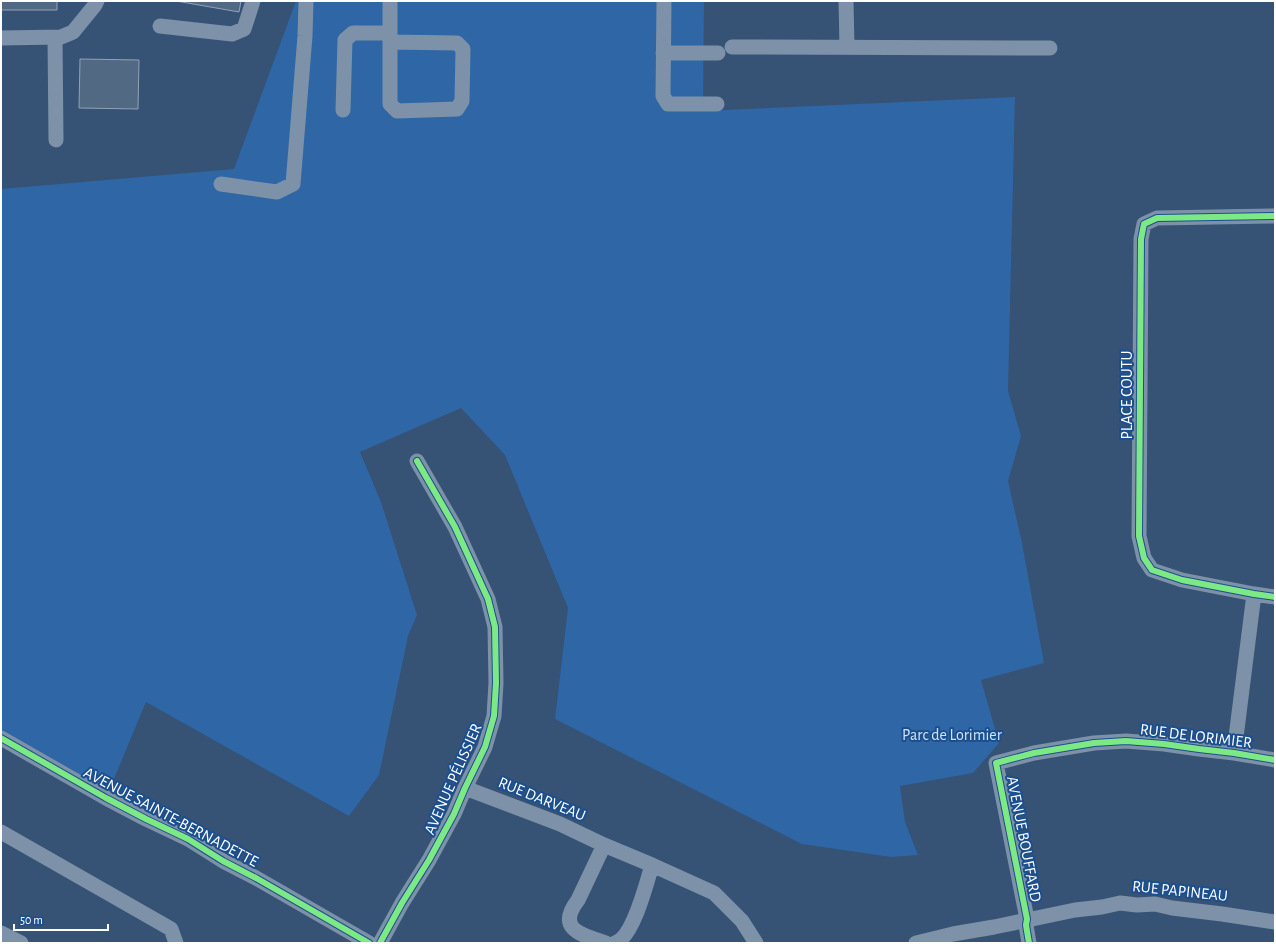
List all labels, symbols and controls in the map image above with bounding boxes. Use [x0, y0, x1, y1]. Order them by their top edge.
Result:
street label: PLACE COUTU [1119, 350, 1135, 440]
street label: AVENUE PÉLISSIER [419, 720, 485, 837]
street label: RUE DE LORIMIER [1139, 721, 1253, 751]
park label: Parc de Lorimier [902, 727, 1003, 743]
street label: AVENUE SAINTE-BERNADETTE [81, 764, 261, 870]
street label: RUE DARVEAU [496, 774, 588, 824]
street label: AVENUE BOUFFARD [1004, 775, 1044, 903]
street label: RUE PAPINEAU [1131, 878, 1229, 904]
scale bar [14, 906, 108, 932]
text: 50 m [20, 914, 43, 926]

